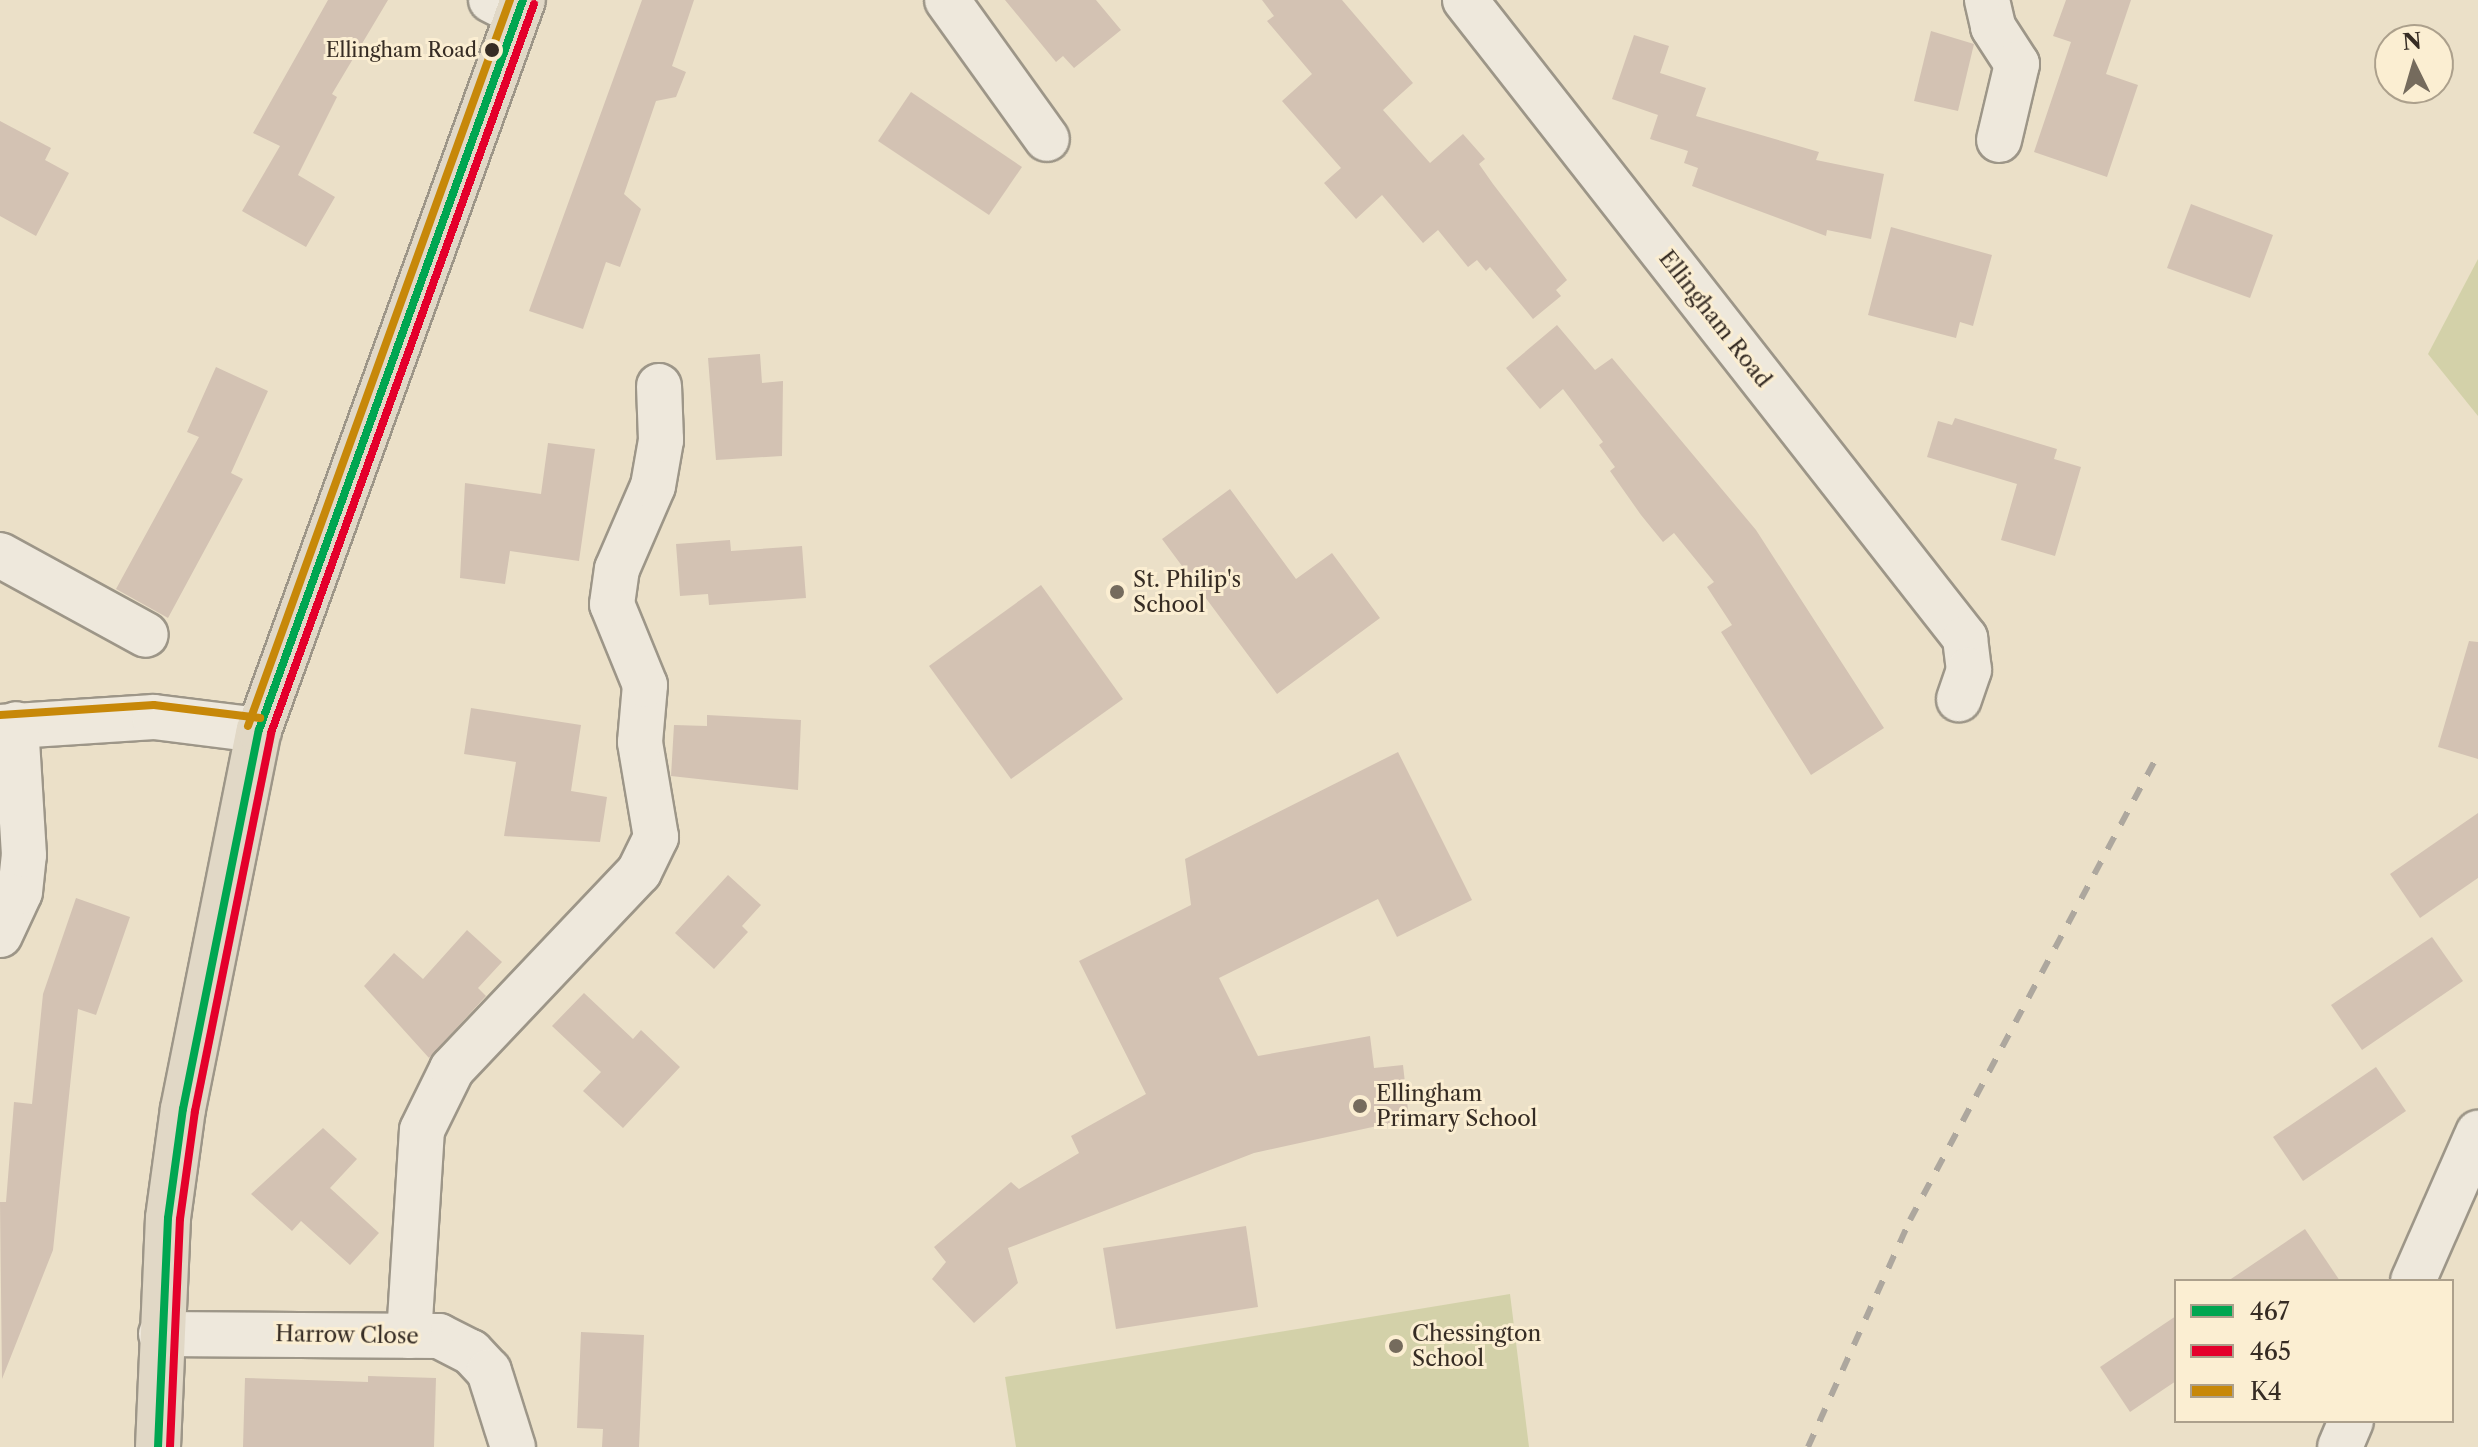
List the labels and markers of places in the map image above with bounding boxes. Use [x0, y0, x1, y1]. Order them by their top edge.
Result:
place label: Ellingham Road [326, 38, 477, 62]
marker: Ellingham Road [484, 42, 500, 58]
place label: St. Philip's School [1133, 566, 1241, 618]
marker: St. Philip's School [1108, 583, 1126, 601]
place label: Ellingham Primary School [1376, 1080, 1538, 1132]
marker: Ellingham Primary School [1351, 1097, 1369, 1115]
place label: Chessington School [1412, 1320, 1541, 1372]
marker: Chessington School [1387, 1337, 1405, 1355]

